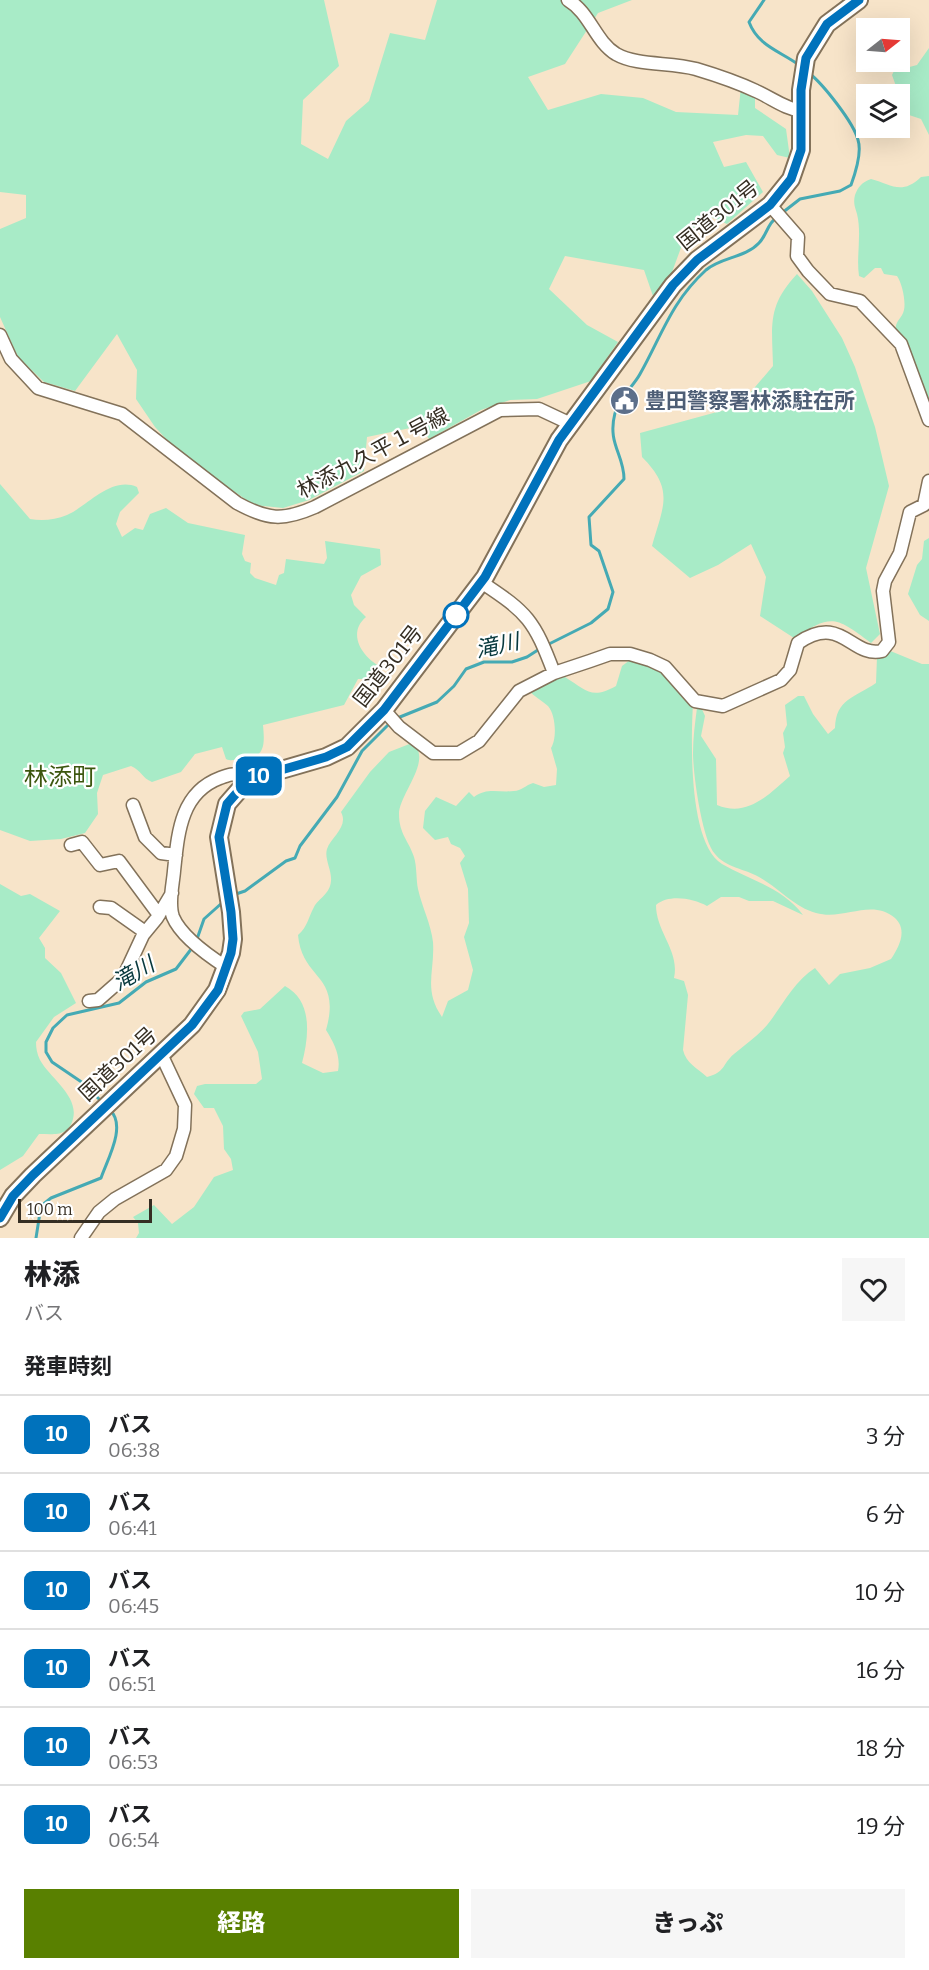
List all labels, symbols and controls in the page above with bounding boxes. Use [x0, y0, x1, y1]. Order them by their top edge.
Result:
north arrow [856, 18, 910, 72]
map controls [856, 18, 910, 138]
button: layers [856, 84, 910, 138]
street label: 国道301号 [672, 174, 764, 256]
public building icon: 豊田警察署林添駐在所 [608, 385, 640, 417]
place label: 豊田警察署林添駐在所 [645, 388, 855, 414]
street label: 林添九久平１号線 [293, 402, 453, 504]
unlabelled marker [443, 602, 469, 628]
street label: 国道301号 [348, 620, 428, 712]
water label: 滝川 [473, 627, 523, 663]
line badge: 10 [232, 756, 286, 796]
district label: 林添町 [24, 763, 96, 791]
text: 10 [248, 763, 270, 789]
water label: 滝川 [107, 950, 161, 996]
street label: 国道301号 [74, 1021, 162, 1107]
scale bar [18, 1196, 152, 1224]
text: 100 m [27, 1200, 72, 1219]
text: 林添 [24, 1258, 80, 1291]
button: heart [842, 1258, 905, 1321]
text: バス [24, 1301, 64, 1325]
text: 発車時刻 [24, 1353, 112, 1380]
text: バス [108, 1411, 152, 1438]
text: 10 [46, 1421, 68, 1447]
text: 3 分 [866, 1423, 905, 1450]
text: 06:38 [108, 1438, 160, 1462]
text: バス [108, 1489, 152, 1516]
text: 10 [46, 1499, 68, 1525]
text: 6 分 [866, 1501, 905, 1528]
text: 06:41 [108, 1516, 157, 1540]
text: バス [108, 1567, 152, 1594]
text: 10 [46, 1577, 68, 1603]
text: 10 分 [856, 1579, 905, 1606]
text: 06:45 [108, 1594, 159, 1618]
text: バス [108, 1645, 152, 1672]
text: 10 [46, 1655, 68, 1681]
text: 16 分 [857, 1657, 905, 1684]
text: 06:51 [108, 1672, 155, 1696]
text: バス [108, 1723, 152, 1750]
text: 10 [46, 1733, 68, 1759]
text: 18 分 [856, 1735, 905, 1762]
text: 06:53 [108, 1750, 158, 1774]
text: バス [108, 1801, 152, 1828]
text: 10 [46, 1811, 68, 1837]
text: 19 分 [857, 1813, 905, 1840]
text: 06:54 [108, 1828, 159, 1852]
button: 経路 [24, 1889, 459, 1958]
button: きっぷ [471, 1889, 905, 1958]

